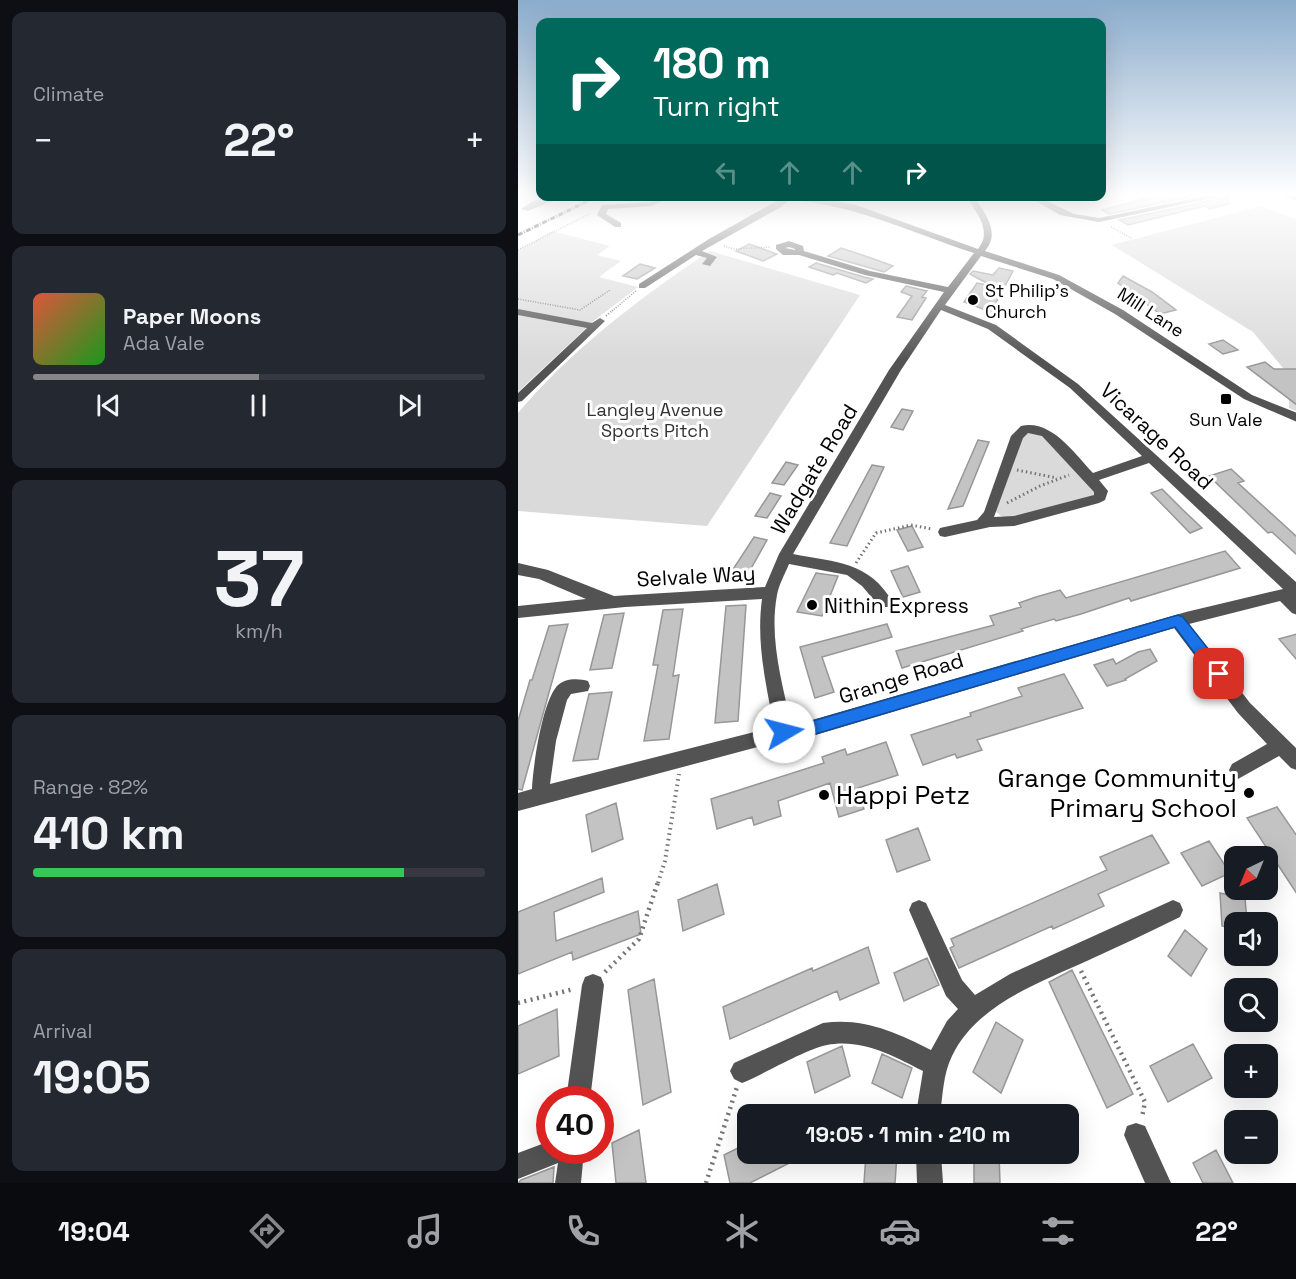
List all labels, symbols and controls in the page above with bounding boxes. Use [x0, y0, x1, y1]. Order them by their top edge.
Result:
text: 180 m [653, 37, 771, 90]
icon: right [554, 42, 632, 120]
text: Climate [33, 81, 104, 107]
text: Turn right [653, 89, 780, 124]
text: 22° [223, 112, 295, 169]
text: − [33, 120, 53, 162]
text: + [465, 120, 485, 162]
icon: left [710, 156, 743, 189]
icon: ahead [773, 156, 806, 189]
icon: ahead [836, 156, 869, 189]
icon: right [899, 156, 932, 189]
place label: St Philip's Church [985, 279, 1069, 323]
street label: Mill Lane [1113, 282, 1189, 342]
marker: St Philip's Church [966, 293, 980, 307]
text: Paper Moons [123, 302, 261, 330]
text: Ada Vale [123, 330, 205, 356]
street label: Vicarage Road [1095, 377, 1219, 495]
icon: previous [92, 389, 125, 422]
icon: pause [242, 389, 275, 422]
icon: next [393, 389, 426, 422]
marker: Sun Vale [1219, 392, 1233, 406]
park label: Langley Avenue Sports Pitch [587, 398, 723, 442]
street label: Wadgate Road [765, 399, 863, 539]
place label: Sun Vale [1189, 408, 1263, 431]
text: 37 [214, 529, 304, 629]
street label: Selvale Way [636, 559, 756, 593]
place label: Nithin Express [824, 592, 969, 619]
marker: Nithin Express [805, 598, 819, 612]
text: km/h [235, 618, 283, 644]
street label: Grange Road [835, 646, 967, 710]
pin [1193, 648, 1244, 699]
icon: arrive [1202, 657, 1235, 690]
position arrow [752, 700, 816, 764]
place label: Grange Community Primary School [997, 761, 1237, 825]
text: Range · 82% [33, 774, 148, 800]
place label: Happi Petz [836, 778, 970, 812]
marker: Grange Community Primary School [1242, 786, 1256, 800]
marker: Happi Petz [817, 788, 831, 802]
text: 410 km [33, 805, 185, 862]
north arrow [1224, 846, 1278, 900]
map controls [1224, 846, 1278, 1164]
button: sound [1224, 912, 1278, 966]
button: search [1224, 978, 1278, 1032]
text: Arrival [33, 1018, 92, 1044]
button: + [1224, 1044, 1278, 1098]
text: 19:05 [33, 1049, 151, 1106]
speed limit sign: 40 [536, 1086, 614, 1164]
button: − [1224, 1110, 1278, 1164]
text: 19:05 · 1 min · 210 m [806, 1120, 1010, 1148]
icon: directions [246, 1210, 288, 1252]
icon: music [404, 1210, 446, 1252]
icon: phone [562, 1210, 604, 1252]
icon: climate [721, 1210, 763, 1252]
icon: car [879, 1210, 921, 1252]
icon: filters [1037, 1210, 1079, 1252]
text: 19:04 [58, 1214, 130, 1249]
text: 22° [1195, 1214, 1238, 1249]

